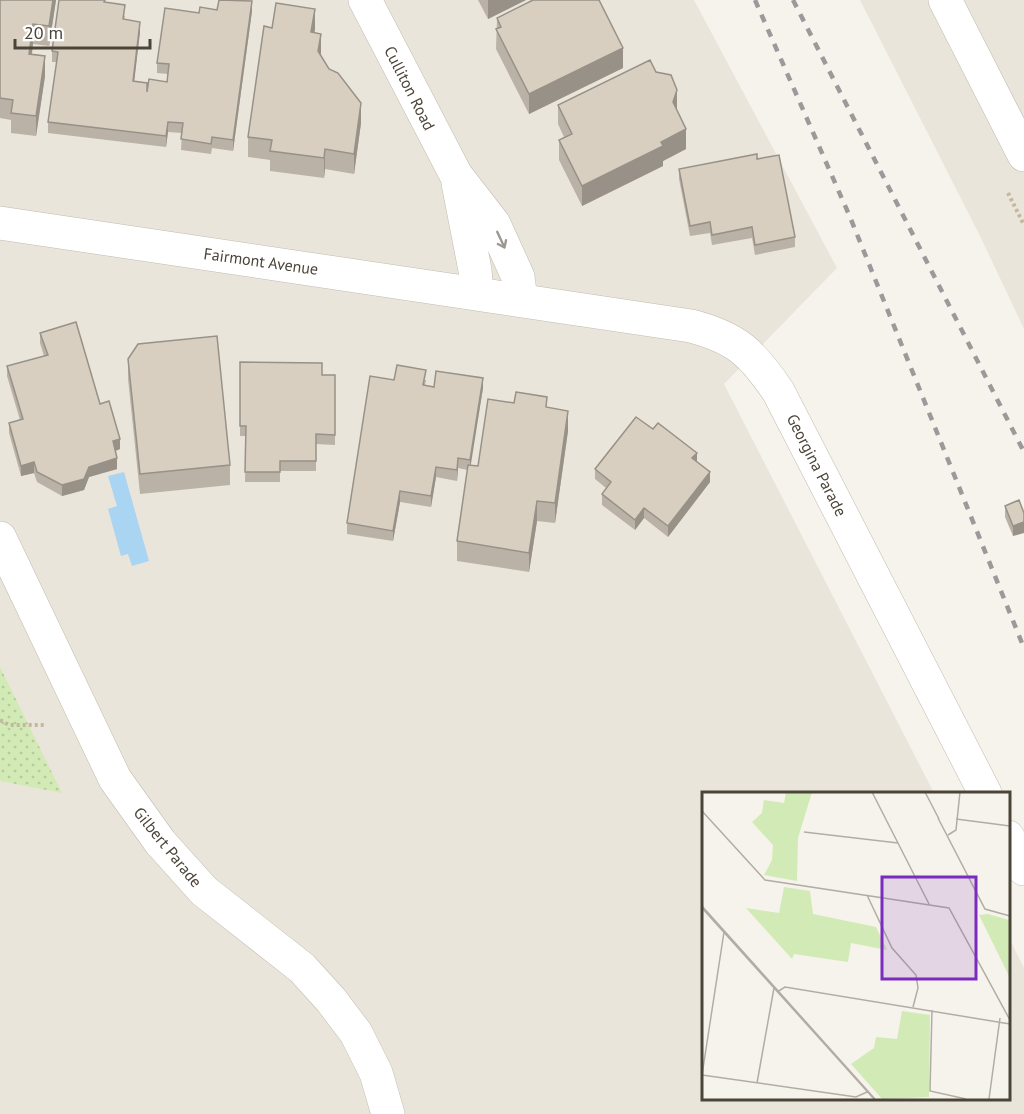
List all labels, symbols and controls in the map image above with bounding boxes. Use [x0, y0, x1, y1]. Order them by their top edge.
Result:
scale bar [15, 12, 150, 50]
text: 20 m [24, 21, 63, 44]
street label: Culliton Road [380, 43, 440, 133]
one-way arrow [496, 231, 508, 249]
street label: Fairmont Avenue [202, 243, 320, 279]
street label: Georgina Parade [783, 411, 851, 519]
inset map [702, 792, 1009, 1099]
street label: Gilbert Parade [130, 803, 206, 891]

